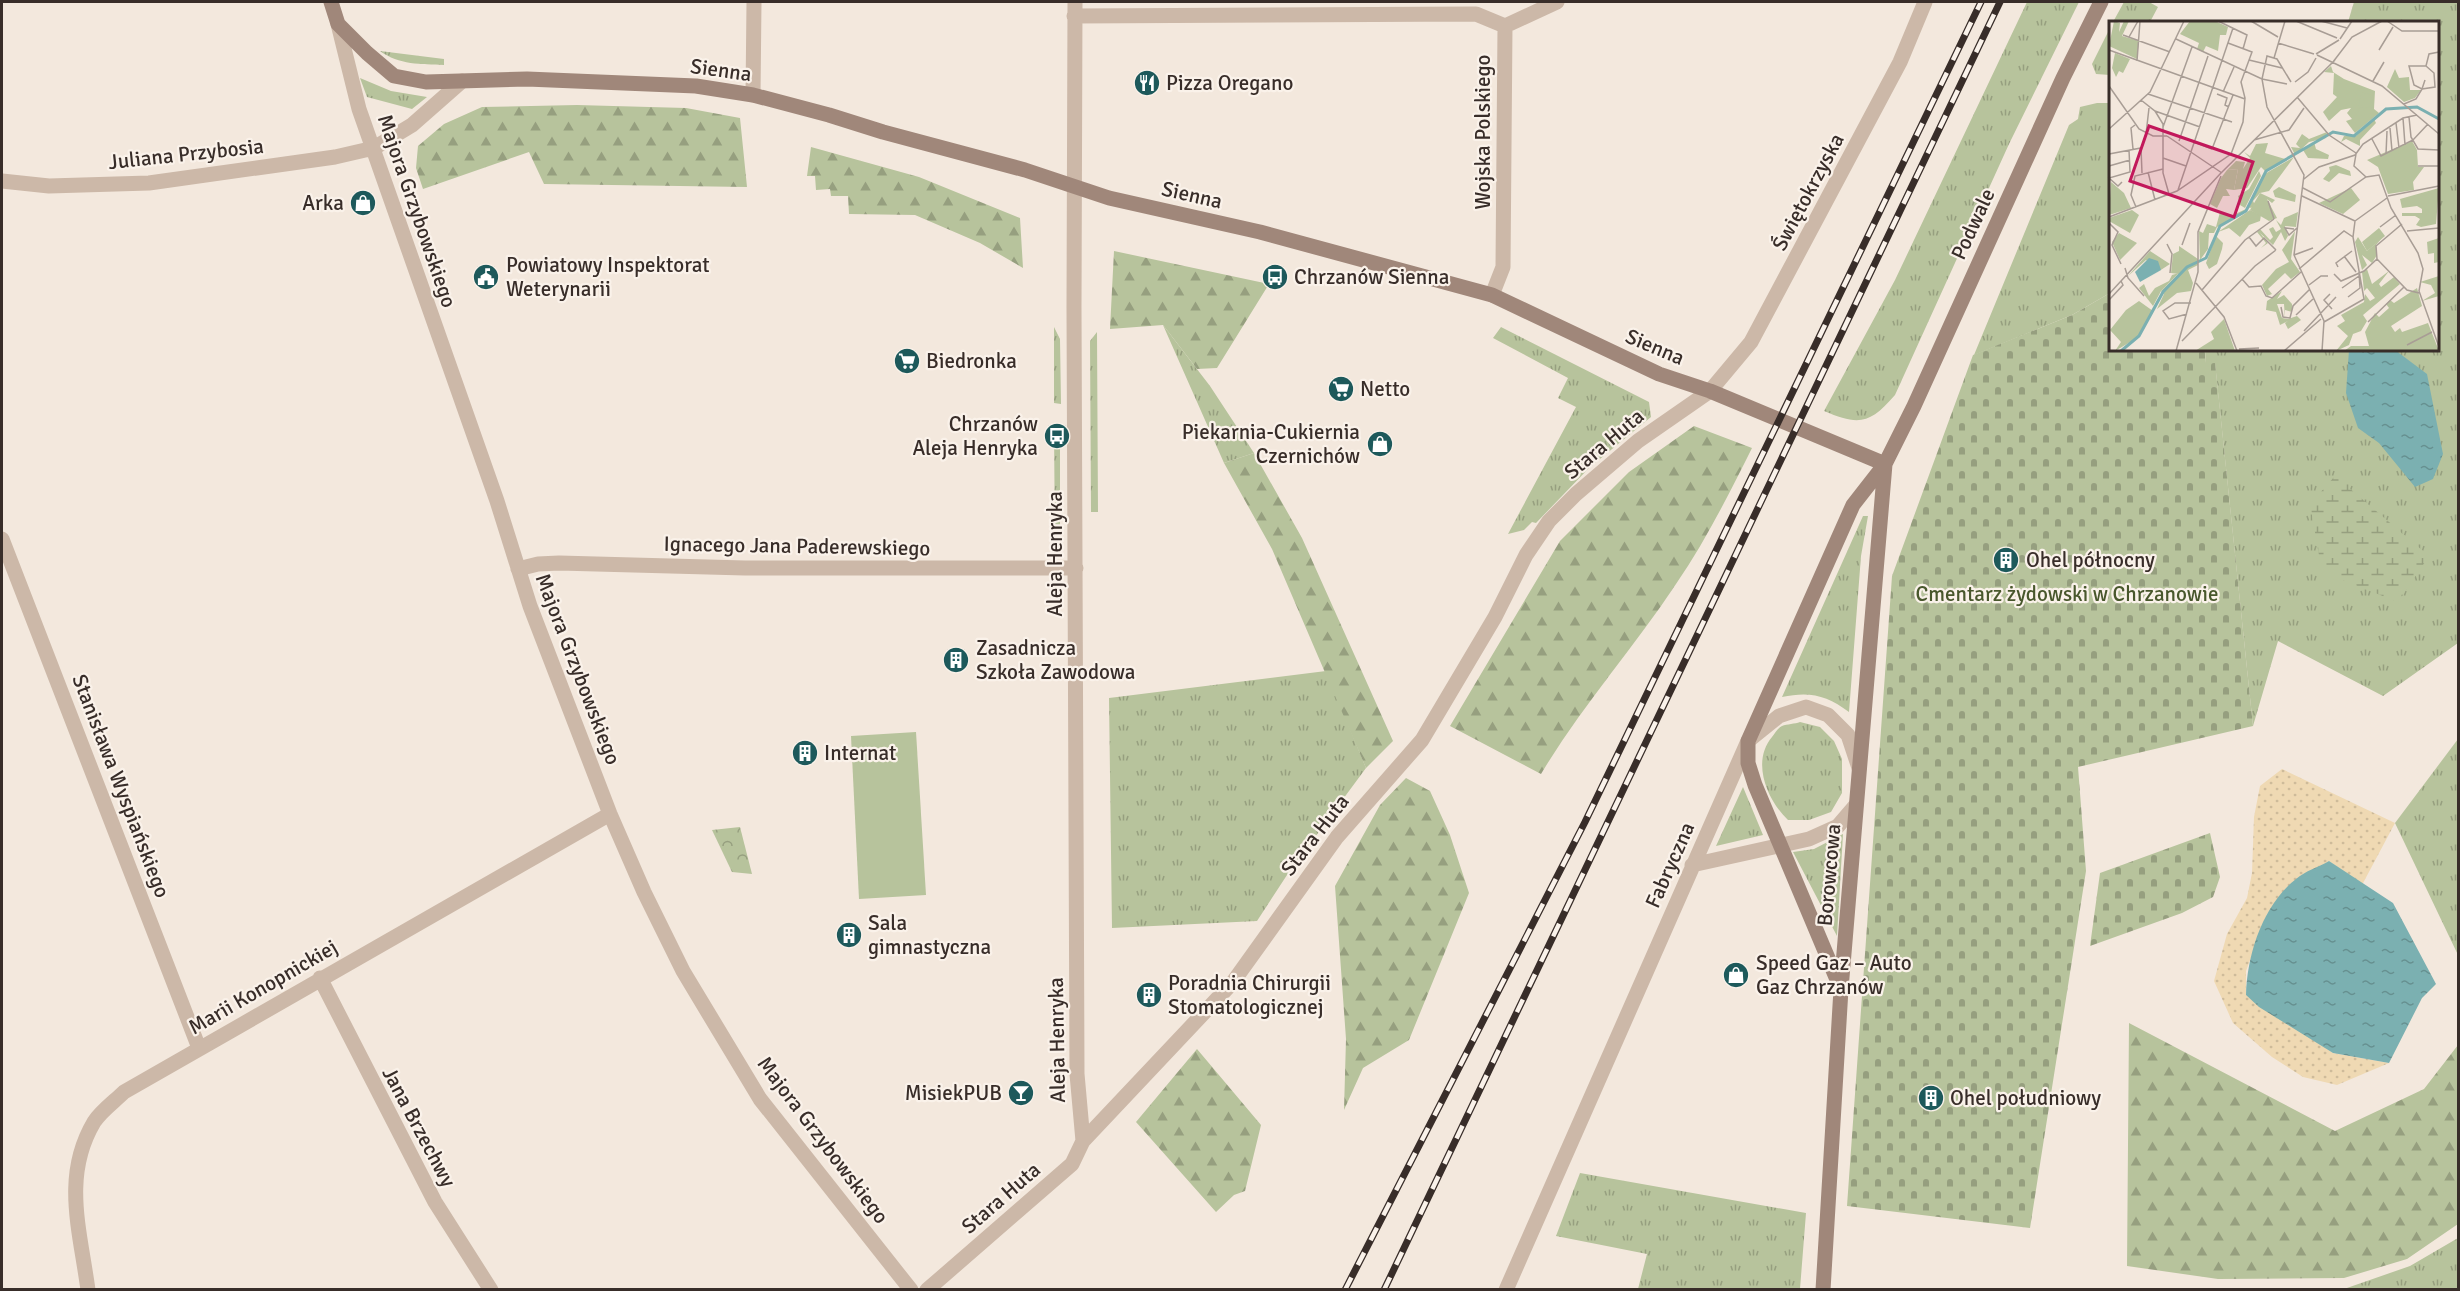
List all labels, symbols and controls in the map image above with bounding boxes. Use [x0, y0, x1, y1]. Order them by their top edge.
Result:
inset map [2109, 21, 2439, 351]
street label: Sienna [689, 53, 753, 87]
street label: Wojska Polskiego [1470, 55, 1496, 209]
restaurant icon: Pizza Oregano [1132, 68, 1162, 98]
place label: Pizza Oregano [1166, 70, 1293, 96]
street label: Majora Grzybowskiego [372, 111, 462, 311]
street label: Świętokrzyska [1766, 129, 1850, 255]
street label: Juliana Przybosia [107, 133, 265, 175]
street label: Sienna [1159, 175, 1225, 215]
street label: Podwale [1945, 184, 2001, 264]
shop icon: Arka [348, 188, 378, 218]
place label: Arka [302, 190, 344, 216]
place label: Powiatowy Inspektorat Weterynarii [506, 252, 710, 302]
public building icon: Powiatowy Inspektorat Weterynarii [471, 262, 501, 292]
bus stop icon: Chrzanów Sienna [1260, 262, 1290, 292]
place label: Chrzanów Sienna [1294, 264, 1449, 290]
street label: Sienna [1622, 323, 1688, 371]
supermarket icon: Biedronka [892, 346, 922, 376]
place label: Biedronka [926, 348, 1017, 374]
supermarket icon: Netto [1326, 374, 1356, 404]
place label: Netto [1360, 376, 1410, 402]
street label: Stara Huta [1559, 403, 1649, 485]
place label: Chrzanów Aleja Henryka [912, 411, 1038, 461]
place label: Piekarnia-Cukiernia Czernichów [1182, 419, 1360, 469]
bus stop icon: Chrzanów Aleja Henryka [1042, 421, 1072, 451]
shop icon: Piekarnia-Cukiernia Czernichów [1365, 429, 1395, 459]
street label: Aleja Henryka [1042, 491, 1068, 617]
street label: Ignacego Jana Paderewskiego [663, 531, 931, 561]
building icon: Ohel północny [1991, 545, 2021, 575]
place label: Ohel północny [2026, 547, 2155, 573]
street label: Majora Grzybowskiego [530, 570, 626, 768]
park label: Cmentarz żydowski w Chrzanowie [1916, 581, 2218, 607]
place label: Zasadnicza Szkoła Zawodowa [976, 635, 1135, 685]
building icon: Zasadnicza Szkoła Zawodowa [941, 645, 971, 675]
street label: Stanisława Wyspiańskiego [66, 671, 176, 901]
building icon: Internat [790, 738, 820, 768]
place label: Internat [824, 740, 896, 766]
street label: Stara Huta [1275, 789, 1355, 881]
street label: Fabryczna [1640, 818, 1700, 912]
street label: Borowcowa [1812, 823, 1846, 927]
place label: Sala gimnastyczna [868, 910, 991, 960]
building icon: Sala gimnastyczna [834, 920, 864, 950]
street label: Marii Konopnickiej [184, 934, 342, 1040]
place label: Speed Gaz – Auto Gaz Chrzanów [1756, 950, 1912, 1000]
shop icon: Speed Gaz – Auto Gaz Chrzanów [1721, 960, 1751, 990]
place label: Poradnia Chirurgii Stomatologicznej [1168, 970, 1331, 1020]
street label: Aleja Henryka [1043, 977, 1071, 1103]
building icon: Poradnia Chirurgii Stomatologicznej [1134, 980, 1164, 1010]
street label: Majora Grzybowskiego [752, 1051, 894, 1229]
street label: Jana Brzechwy [377, 1063, 462, 1192]
bar icon: MisiekPUB [1006, 1078, 1036, 1108]
place label: MisiekPUB [905, 1080, 1002, 1106]
building icon: Ohel południowy [1916, 1083, 1946, 1113]
place label: Ohel południowy [1950, 1085, 2101, 1111]
street label: Stara Huta [956, 1157, 1046, 1239]

